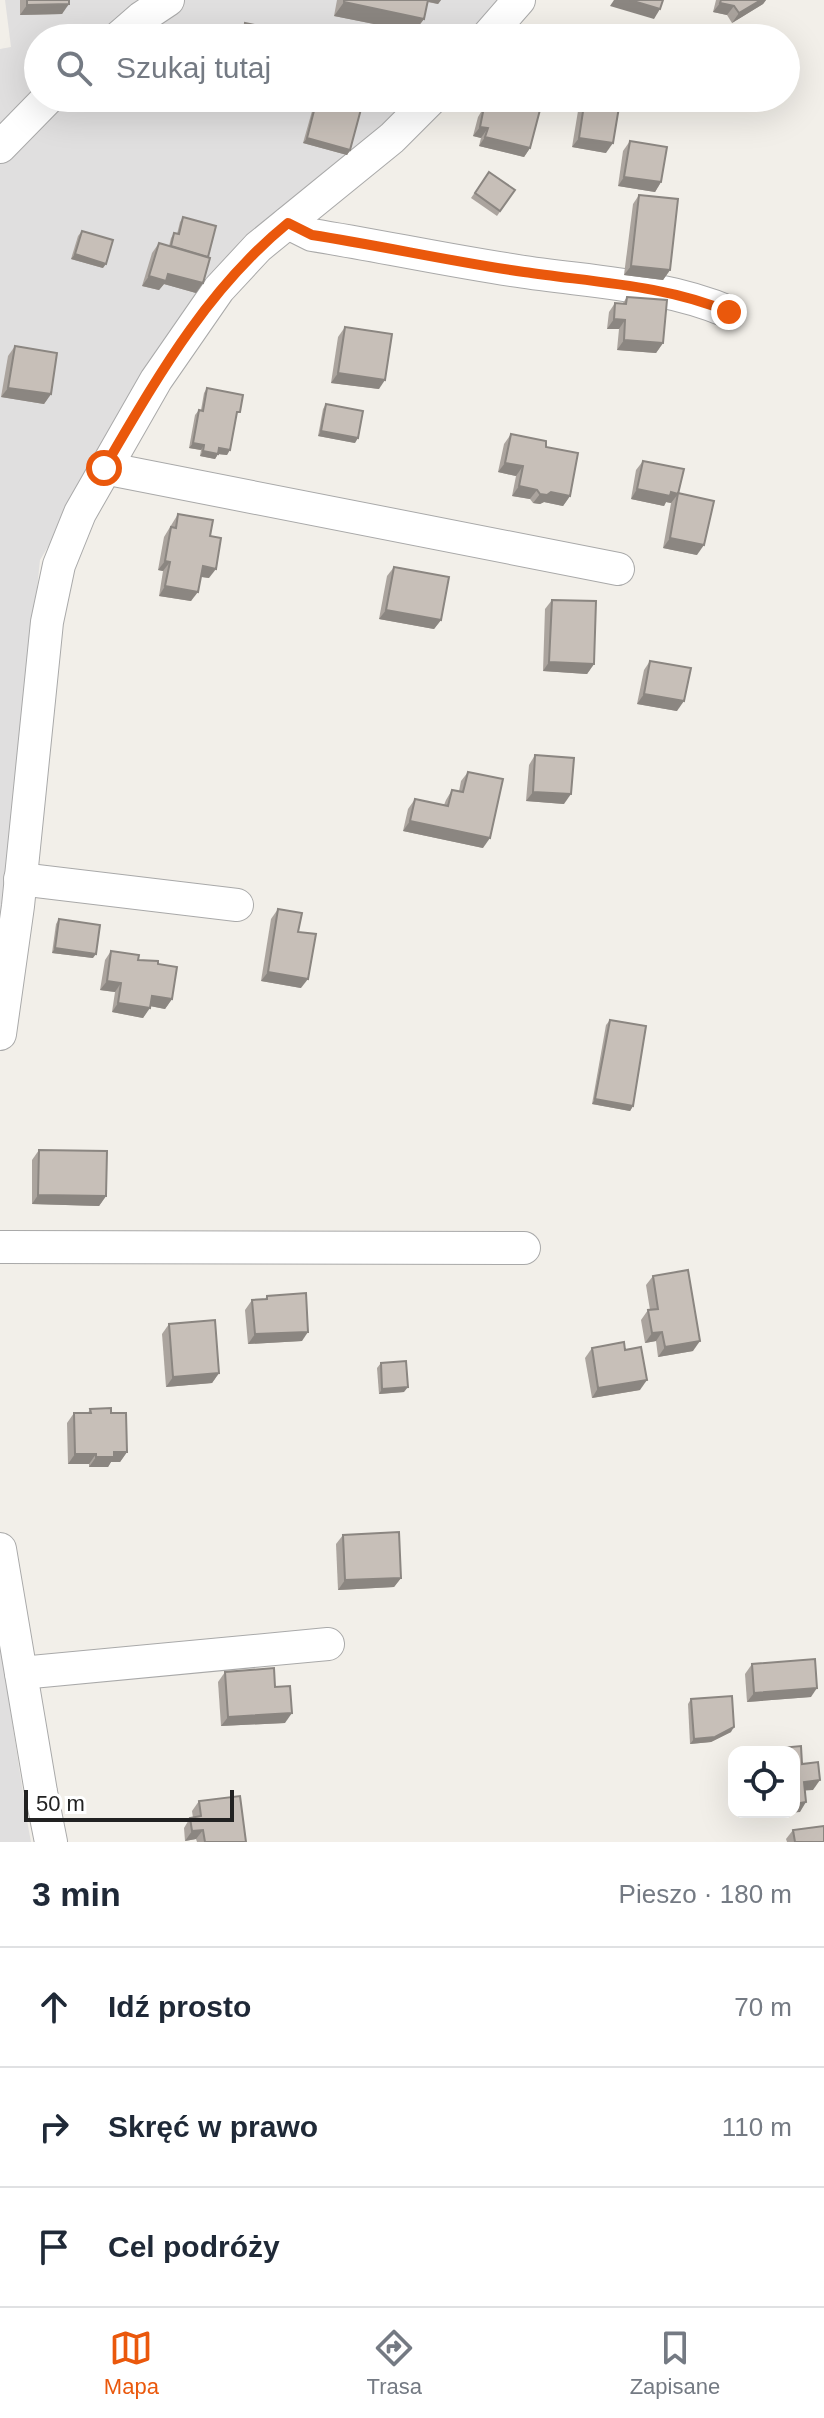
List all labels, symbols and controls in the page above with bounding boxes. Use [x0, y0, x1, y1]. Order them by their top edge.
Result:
search box [24, 24, 800, 112]
icon: search [52, 46, 96, 90]
text: Szukaj tutaj [116, 51, 271, 84]
route end [711, 294, 747, 330]
route start [86, 450, 122, 486]
map controls [728, 1746, 800, 1818]
button: locate [728, 1746, 800, 1818]
scale bar [24, 1786, 234, 1822]
text: 50 m [36, 1791, 85, 1816]
text: 3 min [32, 1875, 121, 1913]
text: Pieszo · 180 m [619, 1879, 792, 1909]
icon: ahead [32, 1985, 76, 2029]
text: Idź prosto [108, 1990, 251, 2023]
text: 70 m [734, 1992, 792, 2022]
icon: right [32, 2105, 76, 2149]
text: Skręć w prawo [108, 2110, 318, 2143]
text: 110 m [722, 2112, 792, 2142]
icon: arrive [32, 2225, 76, 2269]
text: Cel podróży [108, 2230, 280, 2263]
tab: Mapa [104, 2326, 159, 2400]
tab: Trasa [367, 2326, 422, 2400]
tab: Zapisane [630, 2326, 720, 2400]

